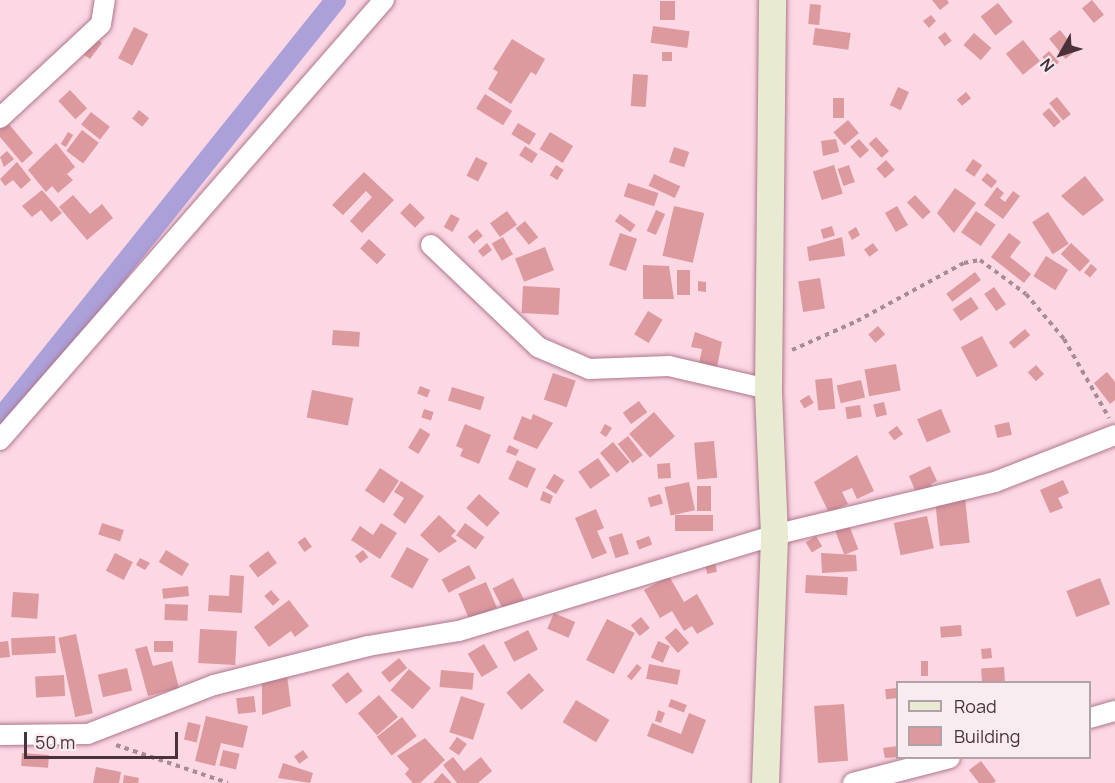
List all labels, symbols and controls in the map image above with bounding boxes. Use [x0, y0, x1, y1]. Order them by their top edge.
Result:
north arrow [1031, 24, 1091, 84]
text: N [1035, 54, 1059, 77]
legend [896, 681, 1091, 759]
text: Road [954, 694, 997, 718]
scale bar [27, 720, 182, 758]
text: Building [954, 724, 1020, 748]
text: 50 m [35, 730, 75, 754]

